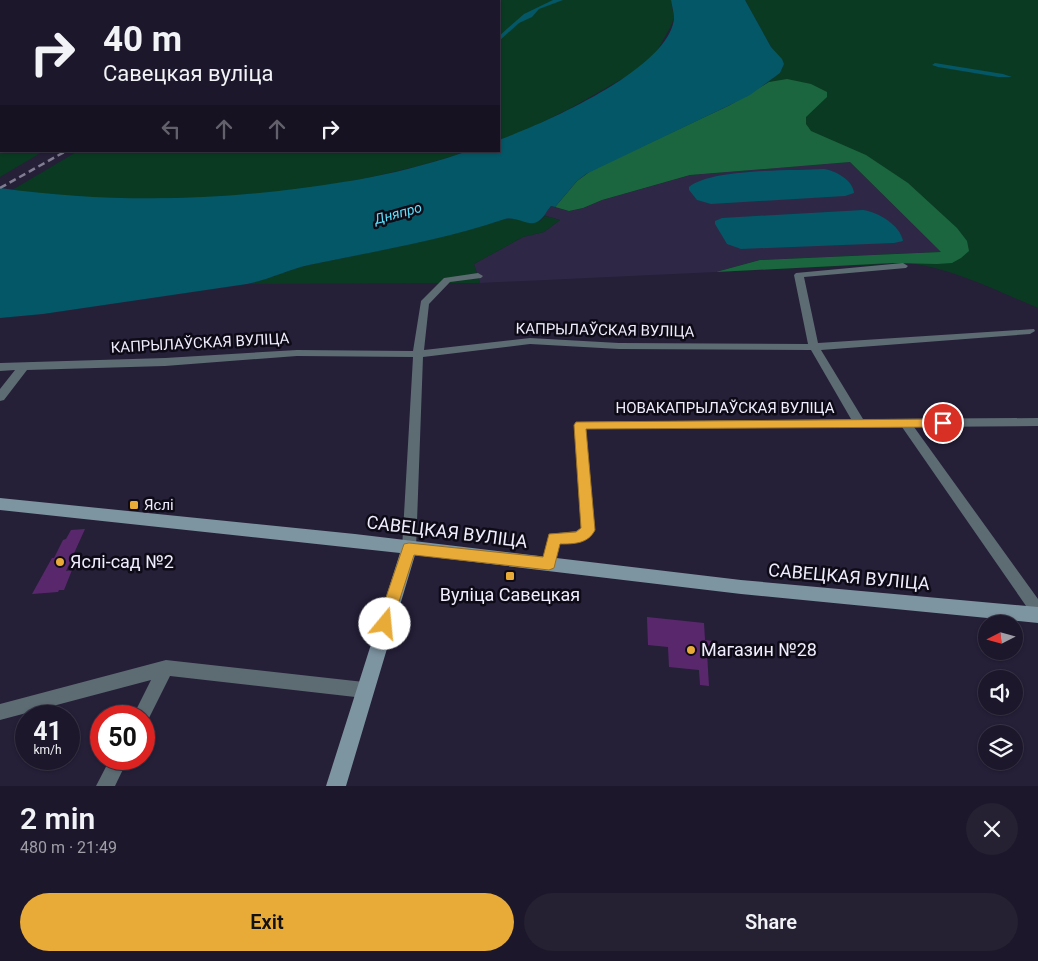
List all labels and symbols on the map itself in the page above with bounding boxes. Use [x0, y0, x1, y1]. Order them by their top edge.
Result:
water label: Дняпро [371, 199, 424, 227]
street label: КАПРЫЛАЎСКАЯ ВУЛІЦА [515, 319, 695, 341]
street label: КАПРЫЛАЎСКАЯ ВУЛІЦА [110, 329, 290, 357]
street label: НОВАКАПРЫЛАЎСКАЯ ВУЛІЦА [616, 399, 835, 417]
pin [922, 402, 964, 444]
place label: Яслі [144, 496, 174, 514]
marker: Яслі [128, 499, 140, 511]
street label: САВЕЦКАЯ ВУЛІЦА [365, 511, 529, 552]
place label: Яслі-сад №2 [70, 551, 174, 572]
marker: Яслі-сад №2 [54, 556, 66, 568]
street label: САВЕЦКАЯ ВУЛІЦА [767, 559, 931, 594]
marker: Вуліца Савецкая [504, 570, 516, 582]
place label: Вуліца Савецкая [440, 584, 580, 605]
position arrow [358, 597, 410, 649]
north arrow [978, 615, 1022, 660]
place label: Магазин №28 [701, 639, 817, 660]
marker: Магазин №28 [685, 644, 697, 656]
speed limit sign: 50 [90, 705, 155, 770]

